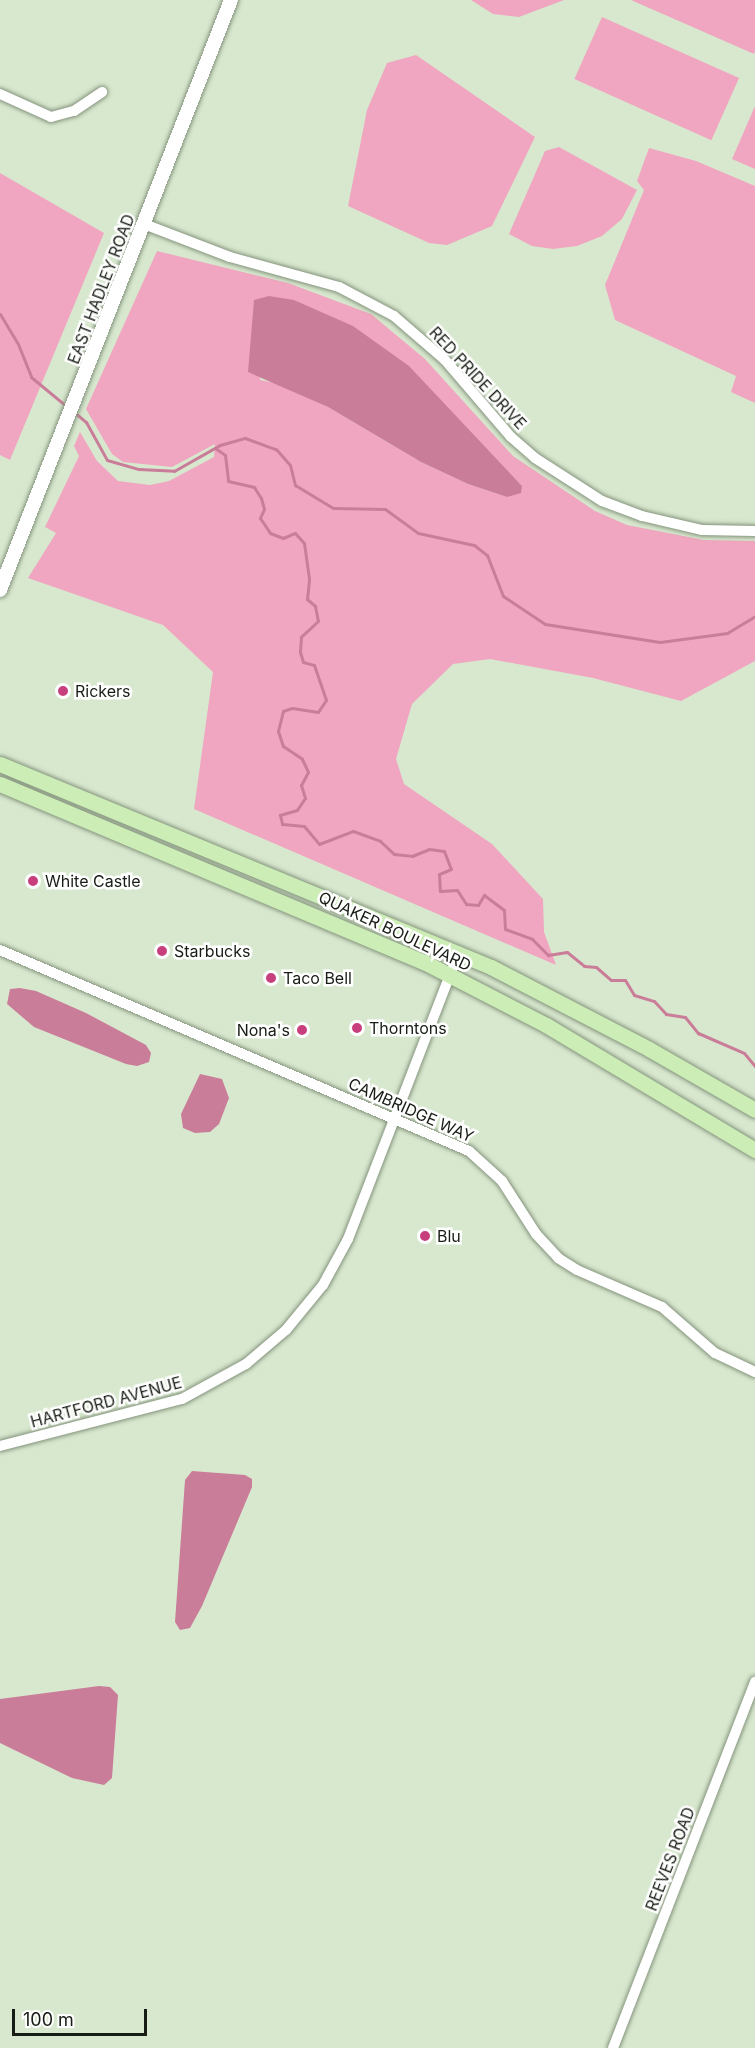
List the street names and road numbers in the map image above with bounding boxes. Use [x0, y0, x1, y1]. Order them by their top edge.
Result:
street label: EAST HADLEY ROAD [64, 211, 138, 367]
street label: RED PRIDE DRIVE [426, 323, 530, 433]
street label: QUAKER BOULEVARD [316, 887, 474, 975]
street label: CAMBRIDGE WAY [345, 1074, 477, 1146]
street label: HARTFORD AVENUE [28, 1373, 184, 1431]
street label: REEVES ROAD [641, 1804, 699, 1914]

